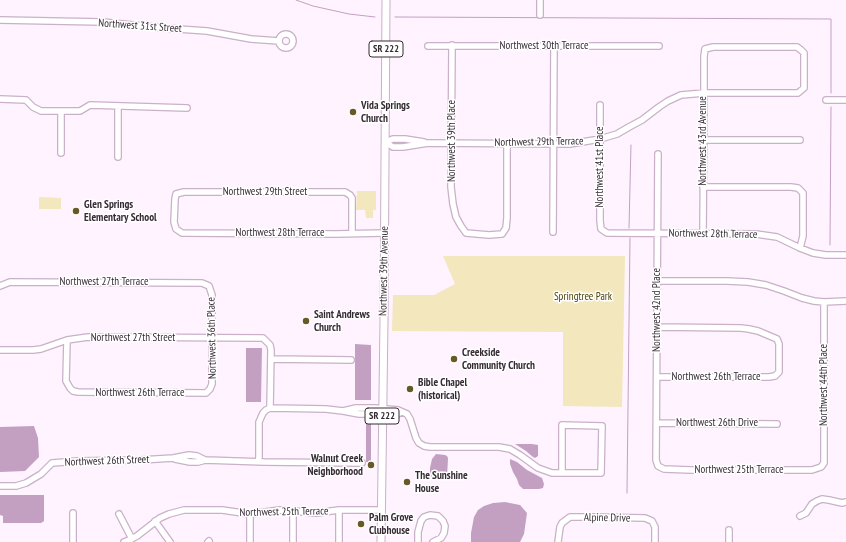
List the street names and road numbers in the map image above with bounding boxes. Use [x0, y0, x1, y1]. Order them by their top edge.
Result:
street label: Northwest 31st Street [98, 17, 182, 35]
street label: Northwest 30th Terrace [500, 39, 588, 53]
road number: SR 222 [369, 41, 403, 57]
street label: Northwest 43rd Avenue [696, 96, 710, 186]
street label: Northwest 39th Place [445, 100, 459, 182]
street label: Northwest 41st Place [593, 127, 607, 207]
street label: Northwest 29th Terrace [494, 135, 584, 149]
street label: Northwest 29th Street [223, 185, 307, 199]
street label: Northwest 28th Terrace [236, 226, 324, 240]
street label: Northwest 39th Avenue [377, 226, 391, 316]
street label: Northwest 28th Terrace [668, 227, 758, 241]
street label: Northwest 42nd Place [650, 268, 664, 352]
street label: Northwest 27th Terrace [60, 275, 148, 289]
street label: Northwest 36th Place [205, 297, 219, 379]
street label: Northwest 27th Street [91, 331, 175, 345]
street label: Northwest 44th Place [817, 344, 831, 426]
street label: Northwest 26th Terrace [672, 370, 760, 384]
street label: Northwest 26th Terrace [96, 386, 184, 400]
road number: SR 222 [365, 408, 399, 424]
street label: Northwest 26th Drive [676, 416, 758, 430]
street label: Northwest 26th Street [64, 453, 150, 469]
street label: Northwest 25th Terrace [695, 463, 783, 477]
street label: Northwest 25th Terrace [239, 505, 329, 519]
street label: Alpine Drive [584, 511, 630, 525]

